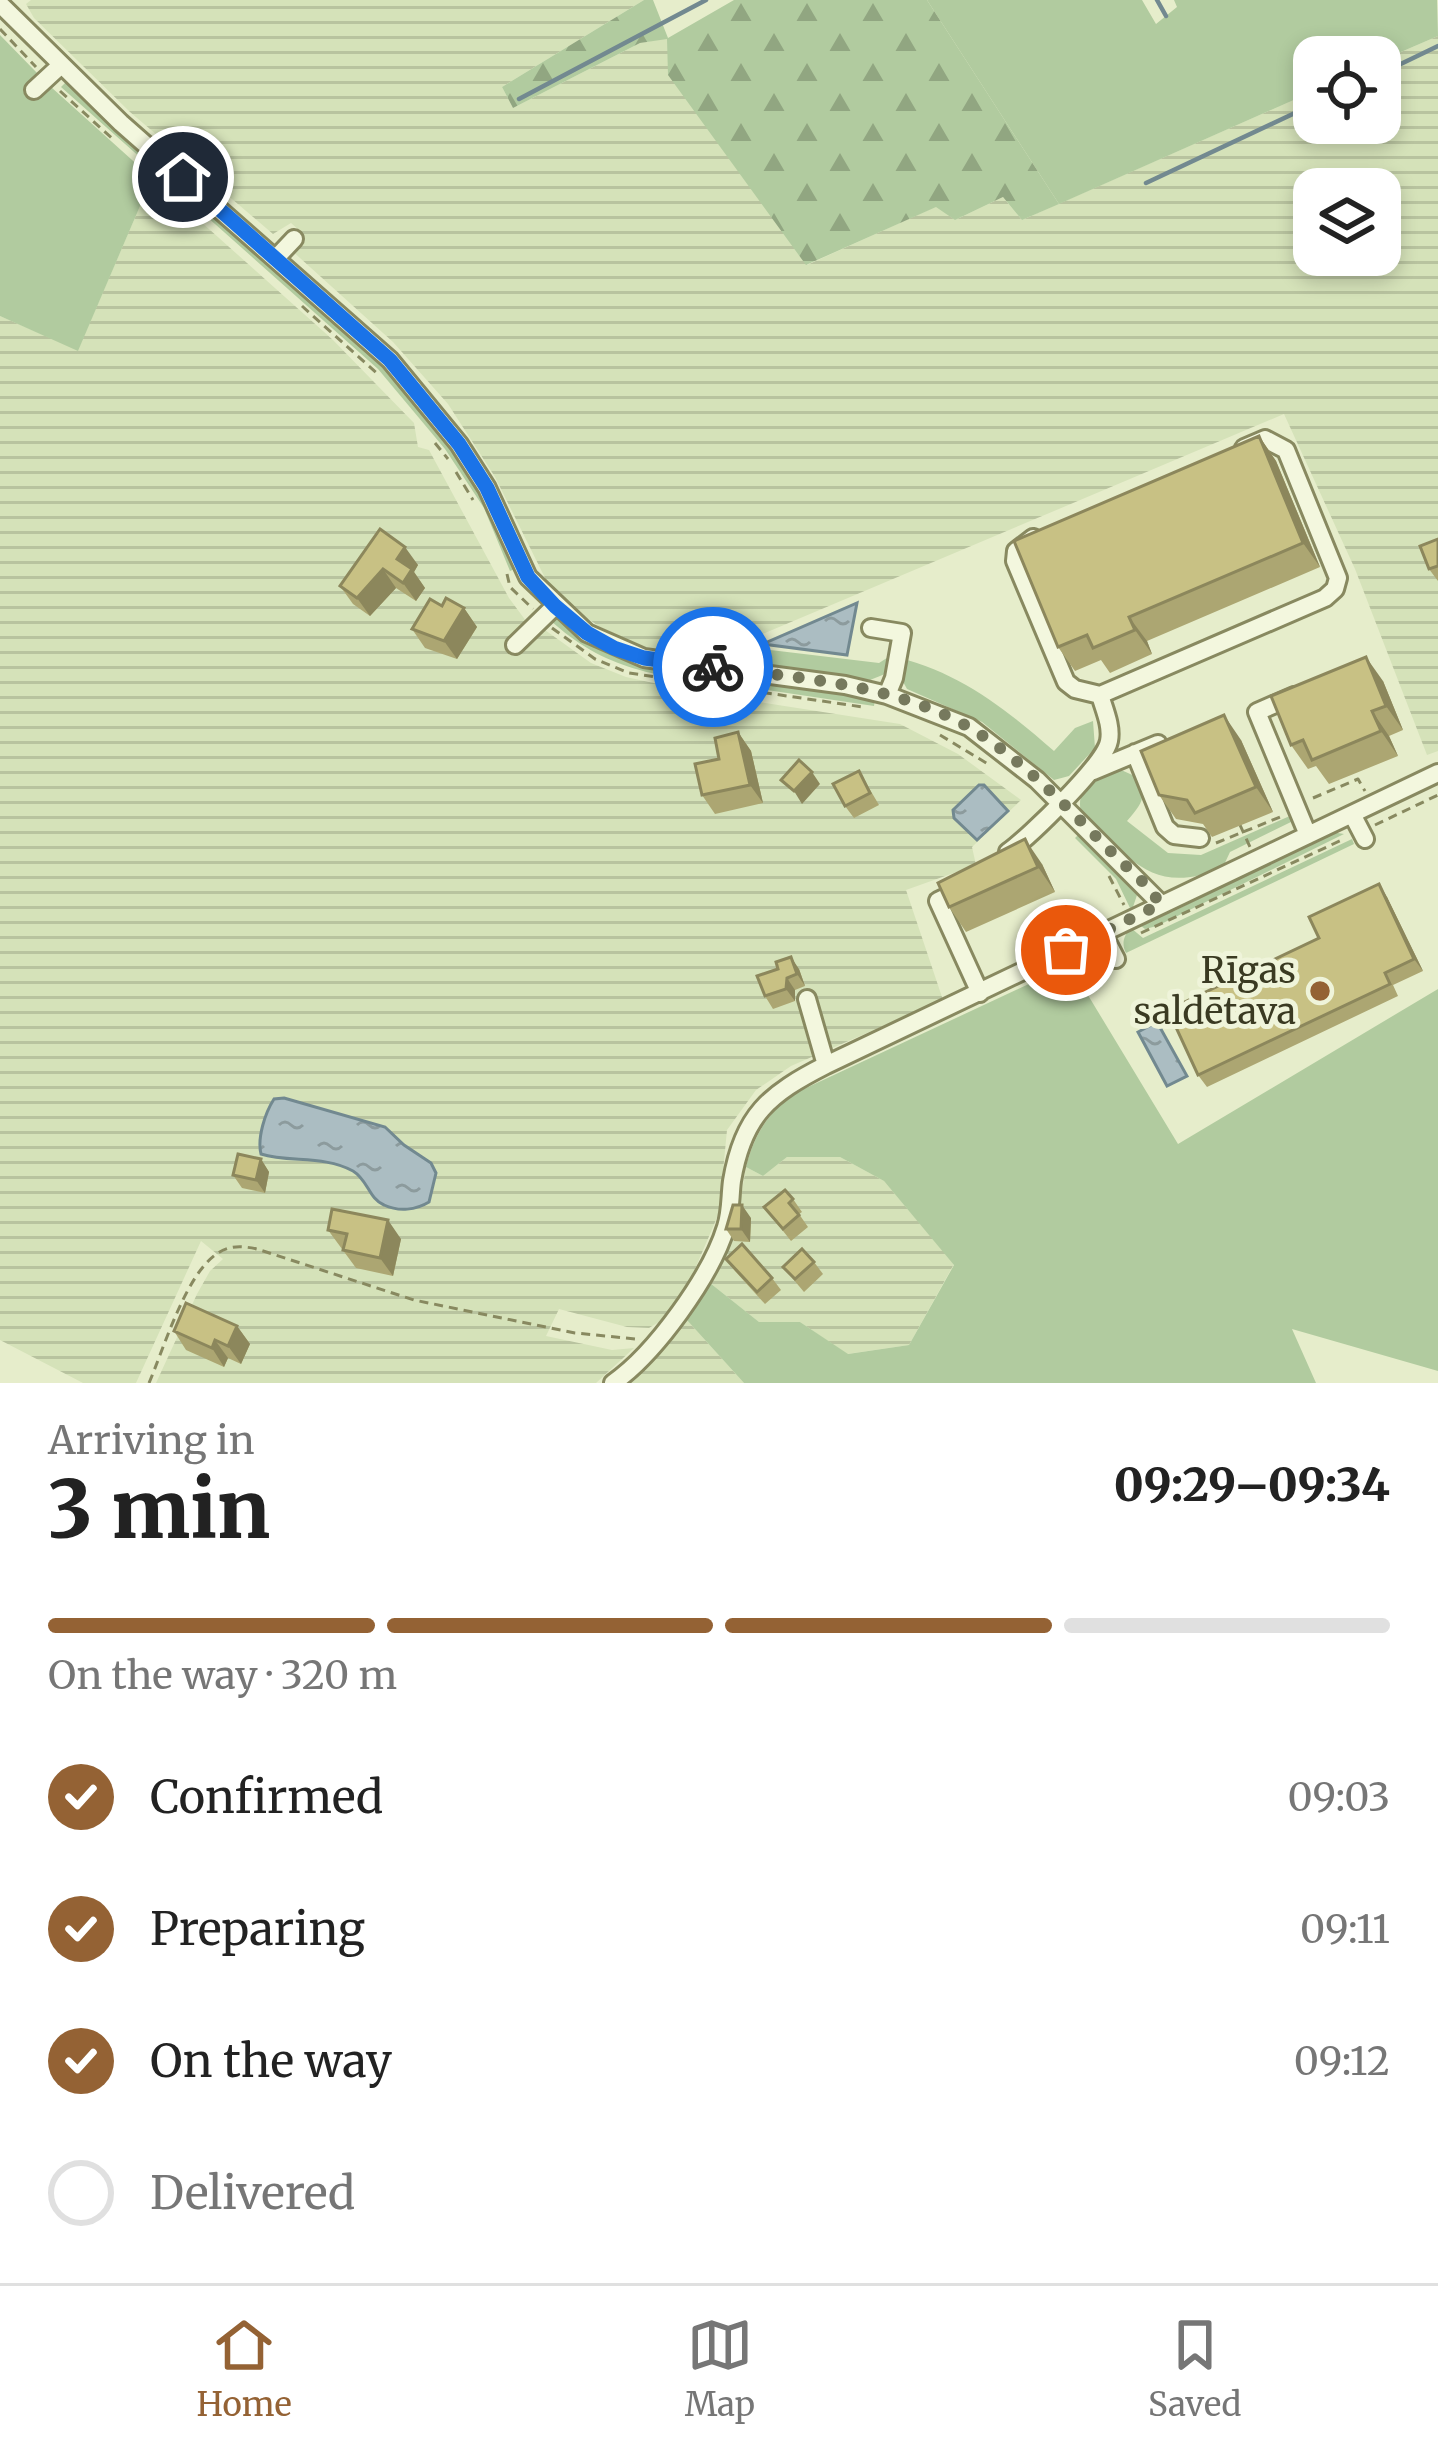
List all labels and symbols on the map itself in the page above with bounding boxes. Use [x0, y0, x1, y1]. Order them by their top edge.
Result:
pin [132, 126, 234, 228]
courier [653, 607, 773, 727]
pin [1015, 899, 1117, 1001]
place label: Rīgas saldētava [1134, 948, 1296, 1034]
marker: Rīgas saldētava [1307, 978, 1333, 1004]

